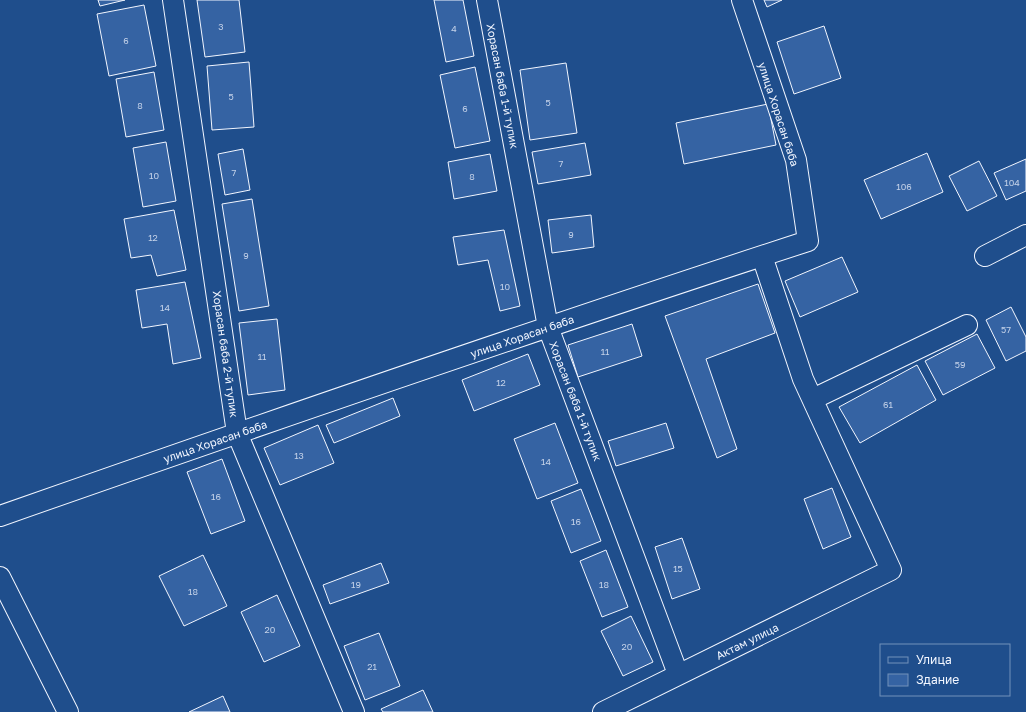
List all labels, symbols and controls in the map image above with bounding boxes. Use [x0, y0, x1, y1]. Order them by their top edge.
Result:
house number: 3 [218, 21, 224, 32]
street label: Хорасан баба 1-й тупик [485, 22, 522, 150]
house number: 4 [451, 23, 457, 34]
house number: 6 [123, 35, 129, 46]
street label: улица Хорасан баба [756, 60, 802, 168]
house number: 5 [228, 91, 234, 102]
house number: 5 [545, 97, 551, 108]
house number: 8 [137, 100, 143, 111]
house number: 6 [462, 103, 468, 114]
house number: 7 [559, 158, 564, 169]
house number: 7 [232, 167, 237, 178]
house number: 10 [149, 170, 159, 181]
house number: 8 [469, 171, 475, 182]
house number: 104 [1004, 177, 1020, 188]
house number: 106 [896, 181, 912, 192]
house number: 9 [568, 229, 574, 240]
house number: 12 [148, 232, 158, 243]
house number: 9 [243, 250, 249, 261]
house number: 10 [500, 281, 510, 292]
street label: Хорасан баба 2-й тупик [211, 290, 241, 419]
house number: 14 [160, 302, 170, 313]
street label: улица Хорасан баба [468, 312, 576, 360]
house number: 57 [1001, 324, 1011, 335]
street label: Хорасан баба 1-й тупик [547, 339, 605, 463]
house number: 11 [601, 346, 610, 357]
house number: 11 [258, 351, 267, 362]
house number: 59 [955, 359, 965, 370]
house number: 12 [496, 377, 506, 388]
house number: 61 [883, 399, 894, 410]
street label: улица Хорасан баба [161, 417, 269, 465]
house number: 13 [294, 450, 304, 461]
house number: 14 [541, 456, 551, 467]
house number: 16 [211, 491, 221, 502]
house number: 16 [571, 516, 581, 527]
house number: 15 [673, 563, 683, 574]
house number: 19 [351, 579, 361, 590]
house number: 18 [599, 579, 609, 590]
house number: 18 [188, 586, 198, 597]
street label: Актам улица [714, 620, 780, 662]
house number: 20 [265, 624, 276, 635]
house number: 20 [622, 641, 633, 652]
legend [880, 644, 1010, 696]
text: Улица [916, 652, 952, 667]
house number: 21 [367, 661, 377, 672]
text: Здание [916, 672, 959, 687]

